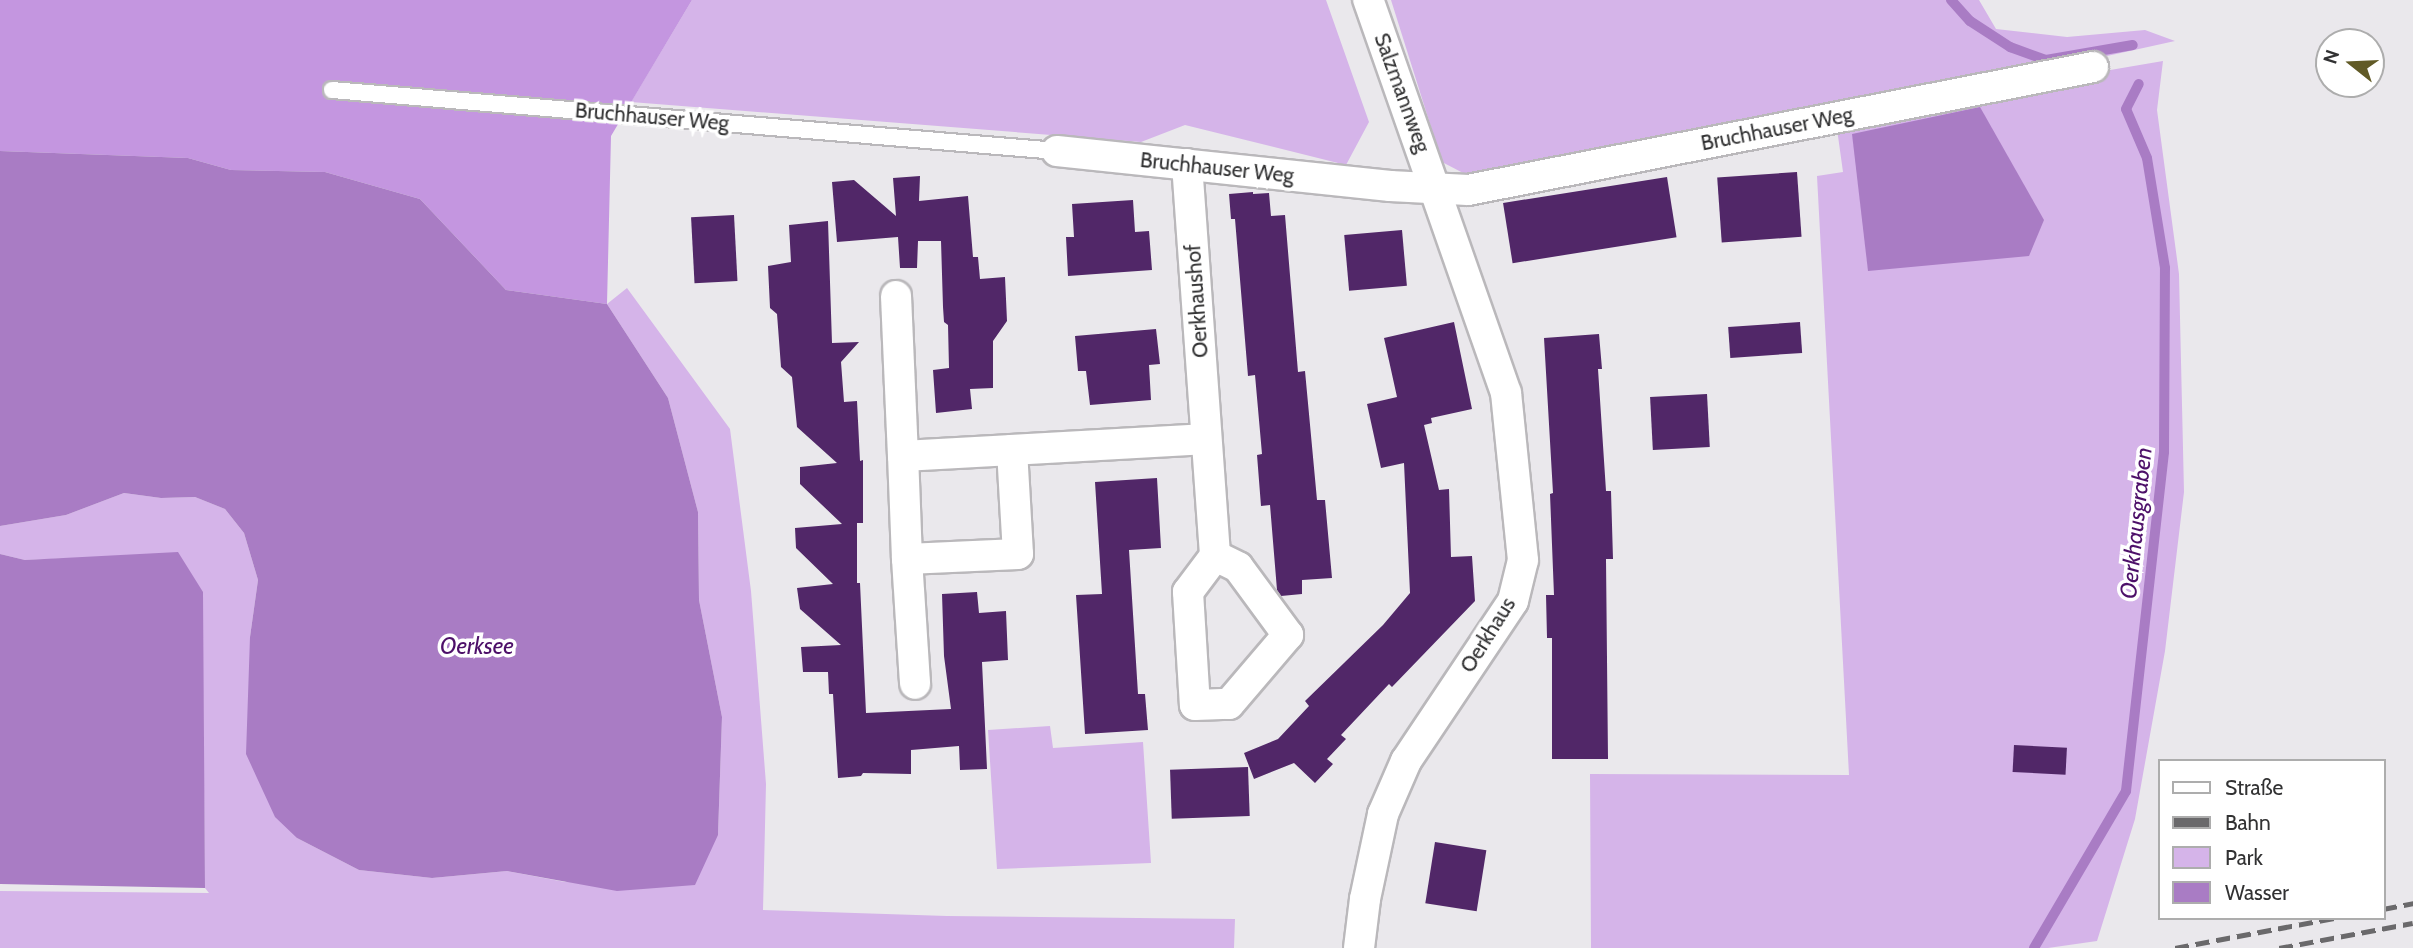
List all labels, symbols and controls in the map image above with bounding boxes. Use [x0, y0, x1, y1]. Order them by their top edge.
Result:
north arrow [2315, 28, 2385, 98]
street label: Salzmannweg [1369, 30, 1435, 156]
text: N [2318, 47, 2344, 67]
street label: Bruchhauser Weg [574, 98, 730, 136]
street label: Bruchhauser Weg [1699, 102, 1855, 156]
street label: Bruchhauser Weg [1139, 147, 1295, 189]
street label: Oerkhaushof [1180, 243, 1214, 359]
water label: Oerkhausgraben [2114, 446, 2158, 600]
street label: Oerkhaus [1455, 593, 1521, 677]
water label: Oerksee [440, 632, 514, 660]
legend [2158, 759, 2385, 920]
text: Straße [2225, 775, 2283, 800]
text: Bahn [2225, 810, 2271, 835]
text: Park [2225, 845, 2263, 870]
text: Wasser [2225, 880, 2289, 905]

